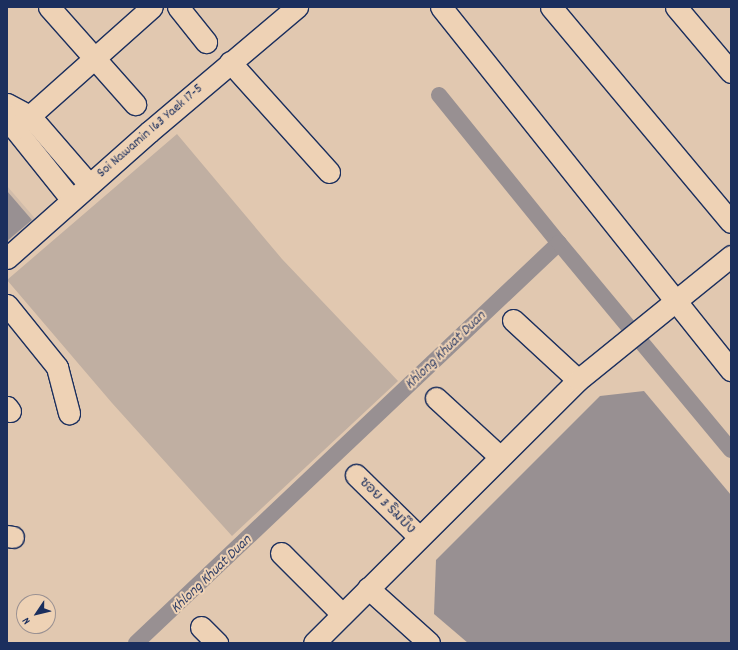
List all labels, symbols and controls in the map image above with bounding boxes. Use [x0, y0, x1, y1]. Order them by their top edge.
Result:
street label: Soi Nawamin 163 Yaek 17-5 [94, 80, 206, 182]
water label: Khlong Khuat Duan [402, 308, 490, 394]
street label: ซอย 3 ริมบึง [355, 474, 419, 538]
water label: Khlong Khuat Duan [168, 532, 256, 618]
north arrow [16, 594, 56, 634]
text: N [19, 613, 35, 627]

